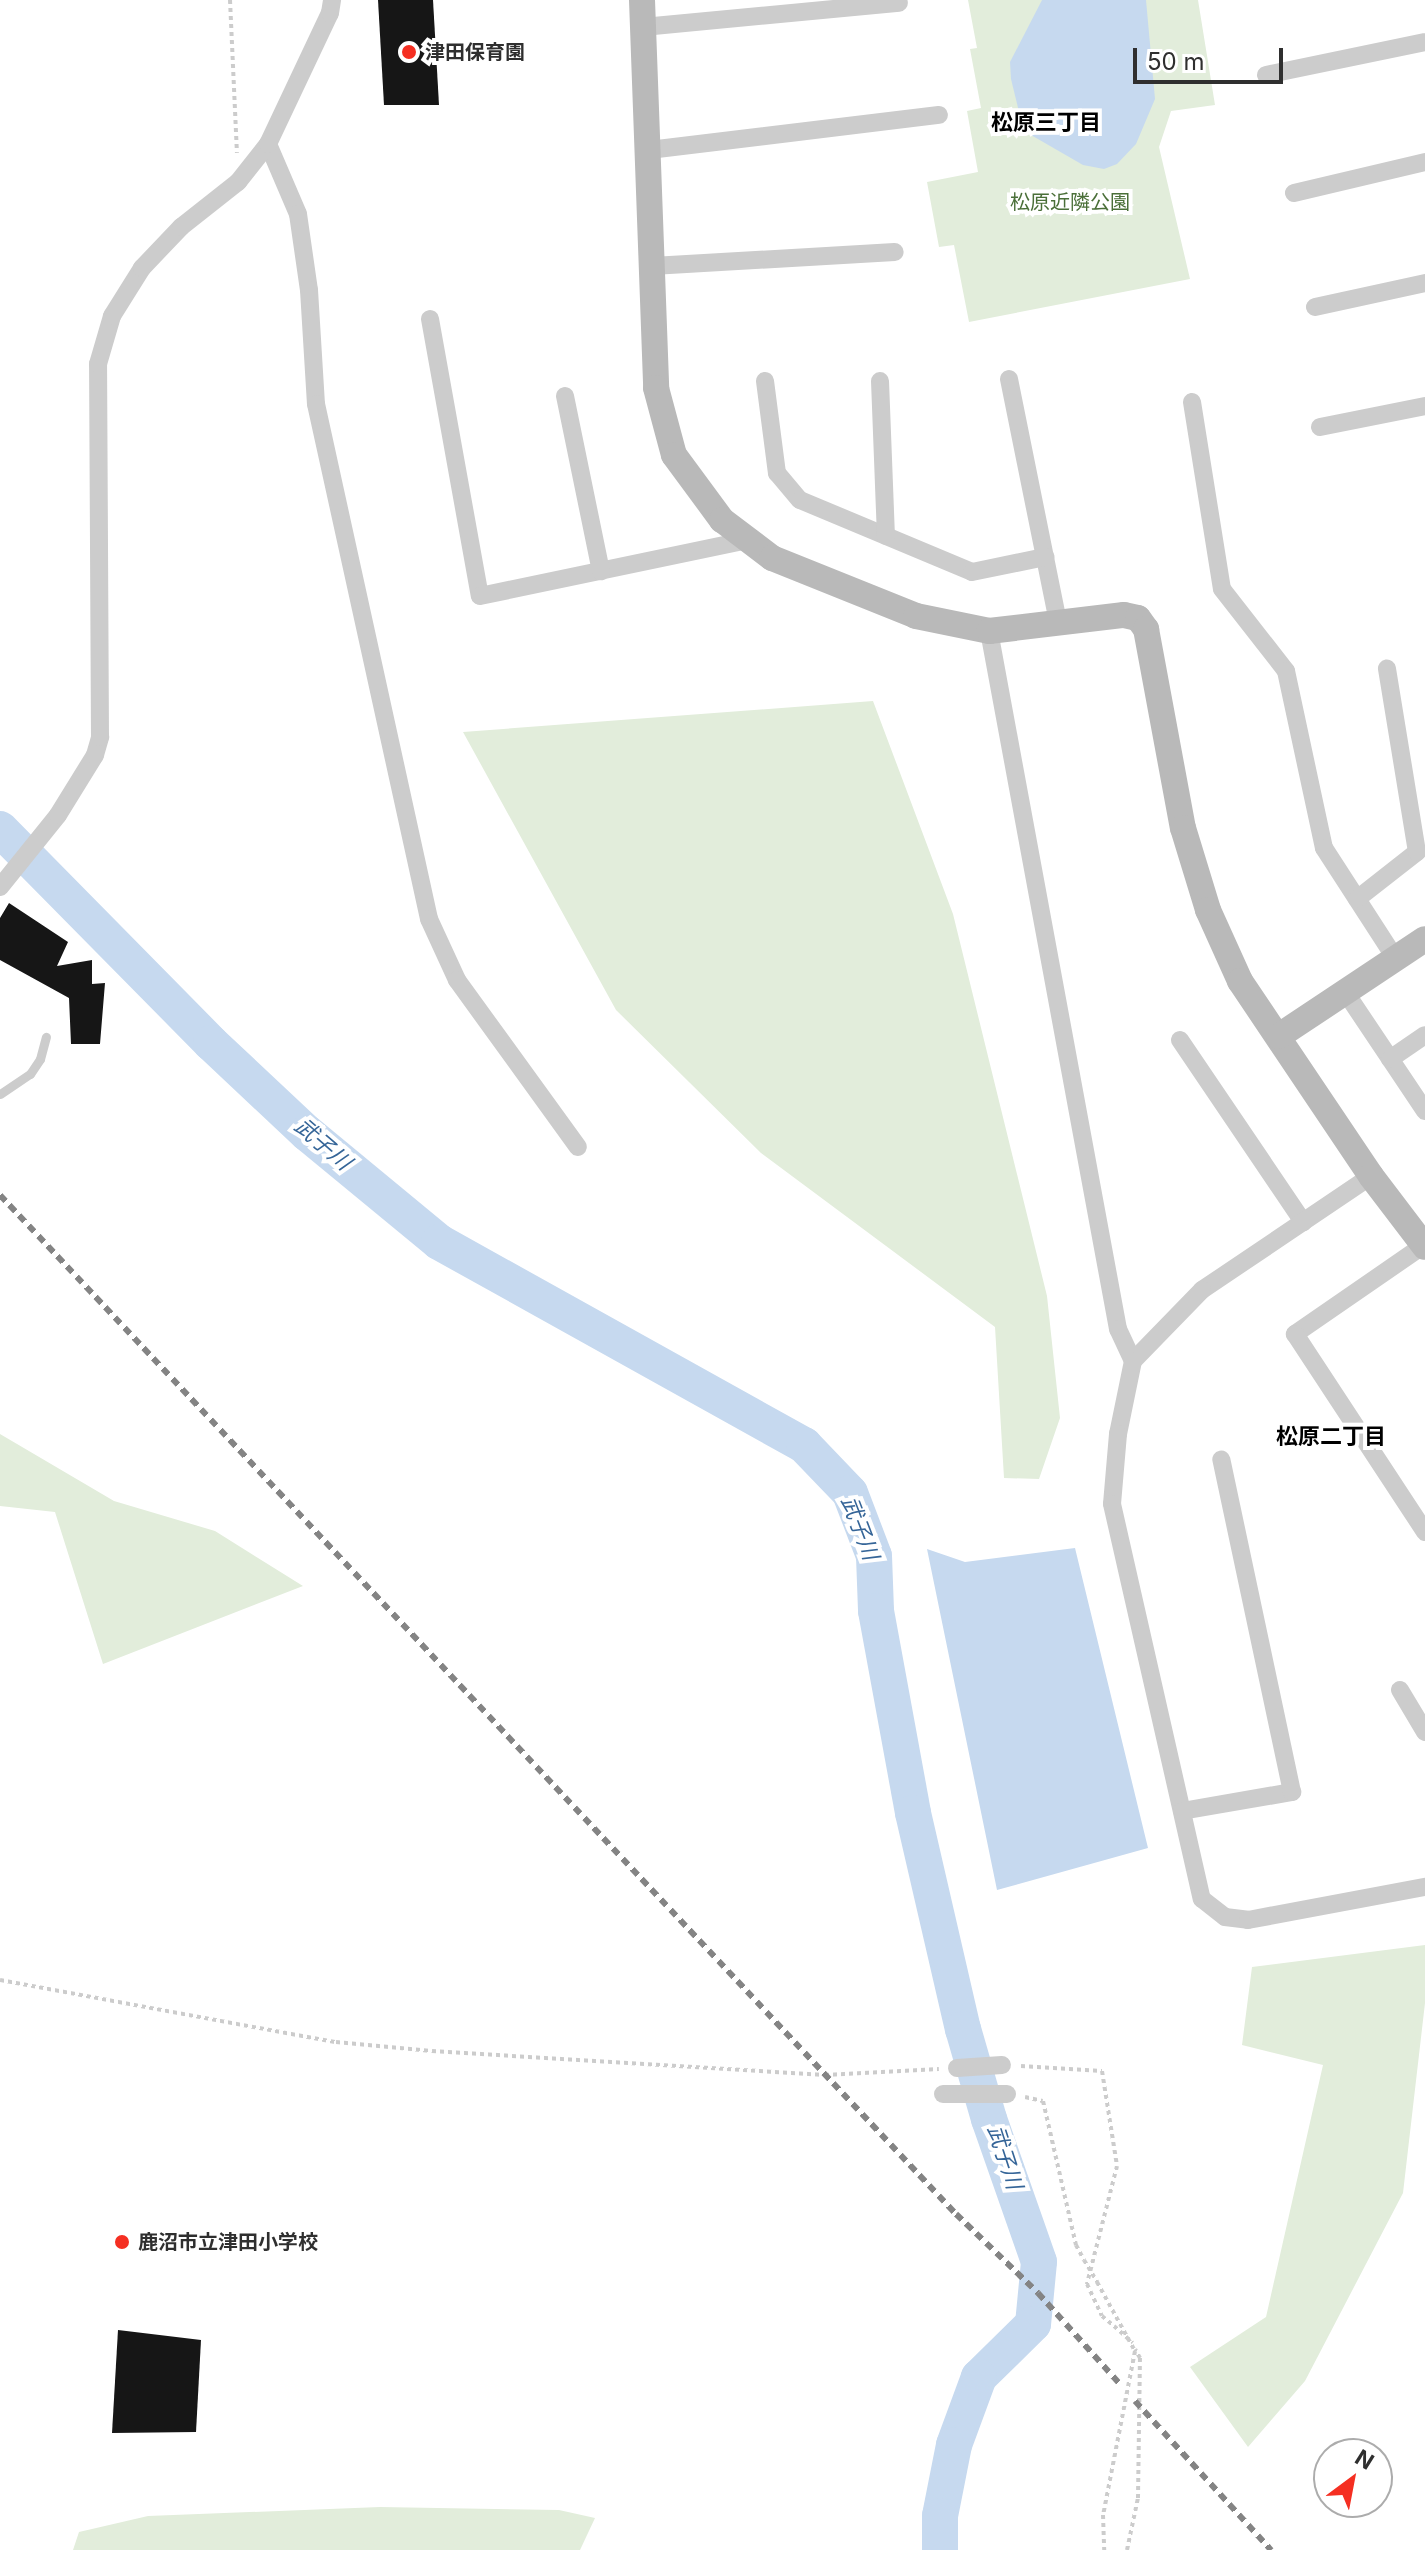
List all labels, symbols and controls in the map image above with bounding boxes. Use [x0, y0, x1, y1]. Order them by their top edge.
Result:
scale bar [1137, 32, 1287, 82]
place label: 津田保育園 [425, 40, 525, 64]
marker: 津田保育園 [400, 43, 418, 61]
text: 50 m [1147, 47, 1205, 76]
district label: 松原三丁目 [991, 110, 1101, 136]
park label: 松原近隣公園 [1010, 190, 1130, 214]
water label: 武子川 [289, 1112, 357, 1176]
district label: 松原二丁目 [1276, 1424, 1386, 1450]
water label: 武子川 [836, 1492, 884, 1564]
water label: 武子川 [982, 2122, 1028, 2192]
place label: 鹿沼市立津田小学校 [138, 2230, 318, 2254]
marker: 鹿沼市立津田小学校 [113, 2233, 131, 2251]
north arrow [1313, 2438, 1393, 2518]
text: N [1351, 2444, 1379, 2475]

